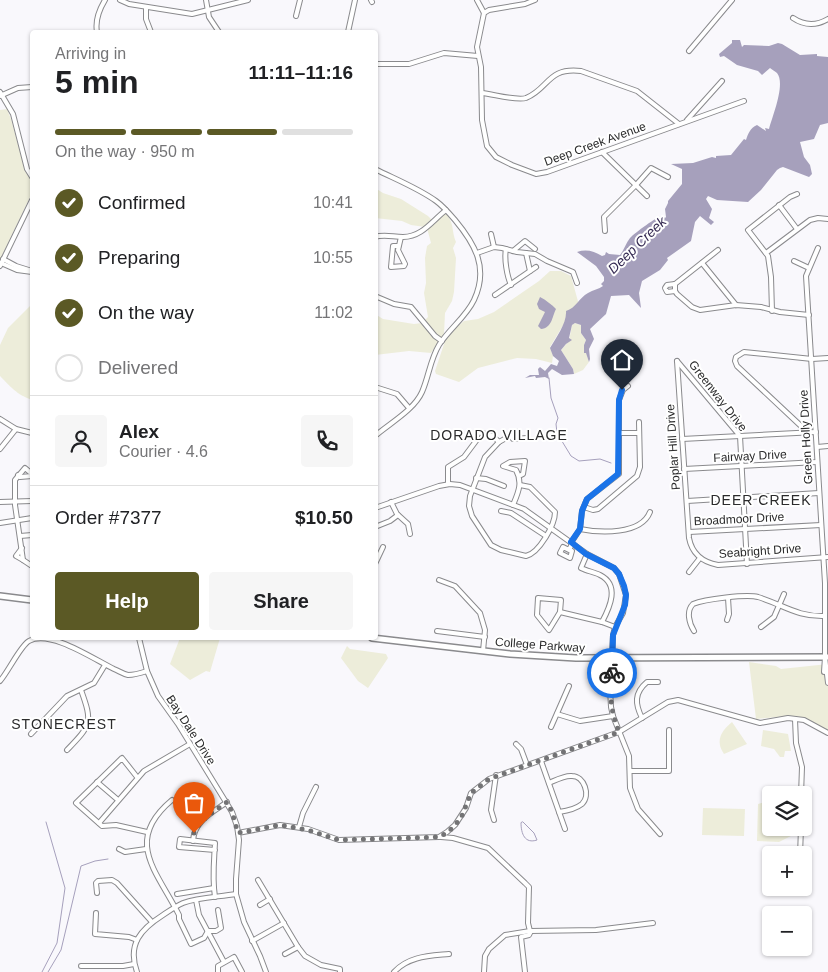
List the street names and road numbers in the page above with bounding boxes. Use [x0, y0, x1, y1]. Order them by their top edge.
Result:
street label: Deep Creek Avenue [542, 119, 648, 169]
street label: Greenway Drive [686, 358, 750, 434]
street label: Green Holly Drive [797, 389, 815, 485]
street label: Poplar Hill Drive [663, 403, 683, 490]
street label: Fairway Drive [713, 447, 787, 465]
street label: Broadmoor Drive [693, 510, 785, 528]
street label: Seabright Drive [718, 541, 802, 561]
street label: College Parkway [495, 635, 585, 655]
street label: Bay Dale Drive [163, 693, 219, 768]

